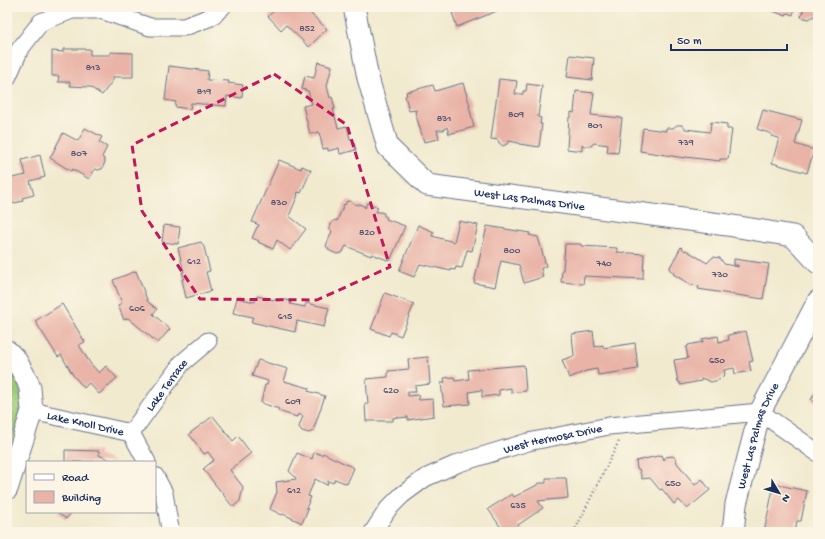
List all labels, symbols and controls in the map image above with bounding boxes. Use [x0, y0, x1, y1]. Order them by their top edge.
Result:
house number: 852 [299, 23, 315, 35]
scale bar [671, 26, 787, 52]
text: 50 m [677, 35, 702, 49]
house number: 813 [86, 62, 100, 74]
house number: 819 [197, 86, 211, 98]
house number: 809 [508, 109, 524, 121]
house number: 831 [437, 113, 451, 125]
house number: 801 [587, 120, 603, 132]
house number: 739 [677, 137, 694, 149]
house number: 807 [71, 148, 88, 160]
street label: West Las Palmas Drive [473, 186, 586, 215]
house number: 830 [271, 197, 287, 209]
house number: 820 [359, 227, 375, 239]
house number: 800 [504, 245, 521, 257]
house number: 612 [187, 256, 201, 268]
house number: 740 [595, 258, 612, 270]
house number: 730 [711, 269, 728, 281]
house number: 606 [129, 303, 146, 315]
house number: 615 [278, 311, 292, 323]
house number: 650 [709, 355, 725, 367]
street label: Lake Terrace [144, 356, 192, 415]
street label: West Las Palmas Drive [735, 380, 783, 491]
house number: 620 [383, 385, 399, 397]
house number: 609 [285, 396, 301, 408]
street label: Lake Knoll Drive [45, 410, 126, 440]
street label: West Hermosa Drive [502, 422, 604, 458]
legend [26, 461, 156, 513]
text: Road [62, 472, 89, 486]
north arrow [759, 473, 799, 513]
house number: 650 [665, 478, 681, 490]
house number: 612 [287, 485, 301, 497]
text: N [778, 491, 792, 504]
text: Building [61, 492, 101, 506]
house number: 635 [510, 500, 526, 512]

